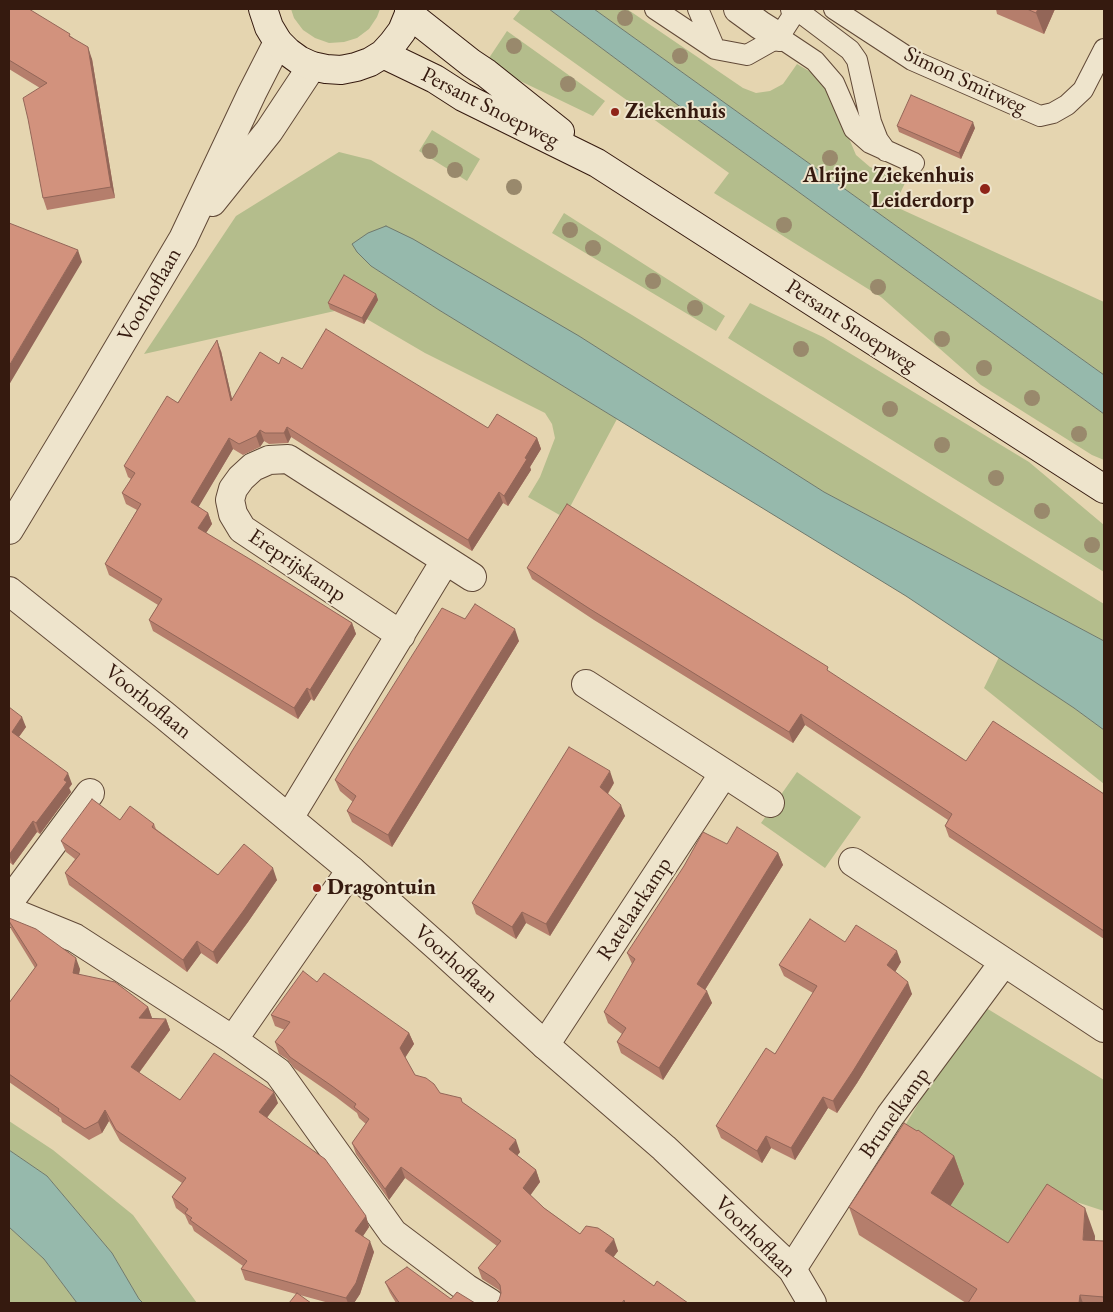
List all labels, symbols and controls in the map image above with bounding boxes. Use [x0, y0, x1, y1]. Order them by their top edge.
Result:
street label: Simon Smitweg [900, 41, 1030, 121]
street label: Persant Snoepweg [417, 62, 563, 154]
place label: Ziekenhuis [625, 99, 726, 125]
marker: Ziekenhuis [609, 106, 621, 118]
place label: Alrijne Ziekenhuis Leiderdorp [803, 163, 974, 215]
marker: Alrijne Ziekenhuis Leiderdorp [978, 182, 992, 196]
street label: Voorhoflaan [113, 243, 187, 347]
street label: Persant Snoepweg [781, 274, 921, 378]
street label: Ereprijskamp [243, 524, 351, 608]
street label: Voorhoflaan [99, 659, 197, 745]
street label: Ratelaarkamp [592, 852, 678, 966]
place label: Dragontuin [327, 875, 436, 901]
marker: Dragontuin [311, 882, 323, 894]
street label: Voorhoflaan [408, 919, 504, 1009]
street label: Brunelkamp [854, 1062, 936, 1164]
street label: Voorhoflaan [709, 1191, 801, 1283]

